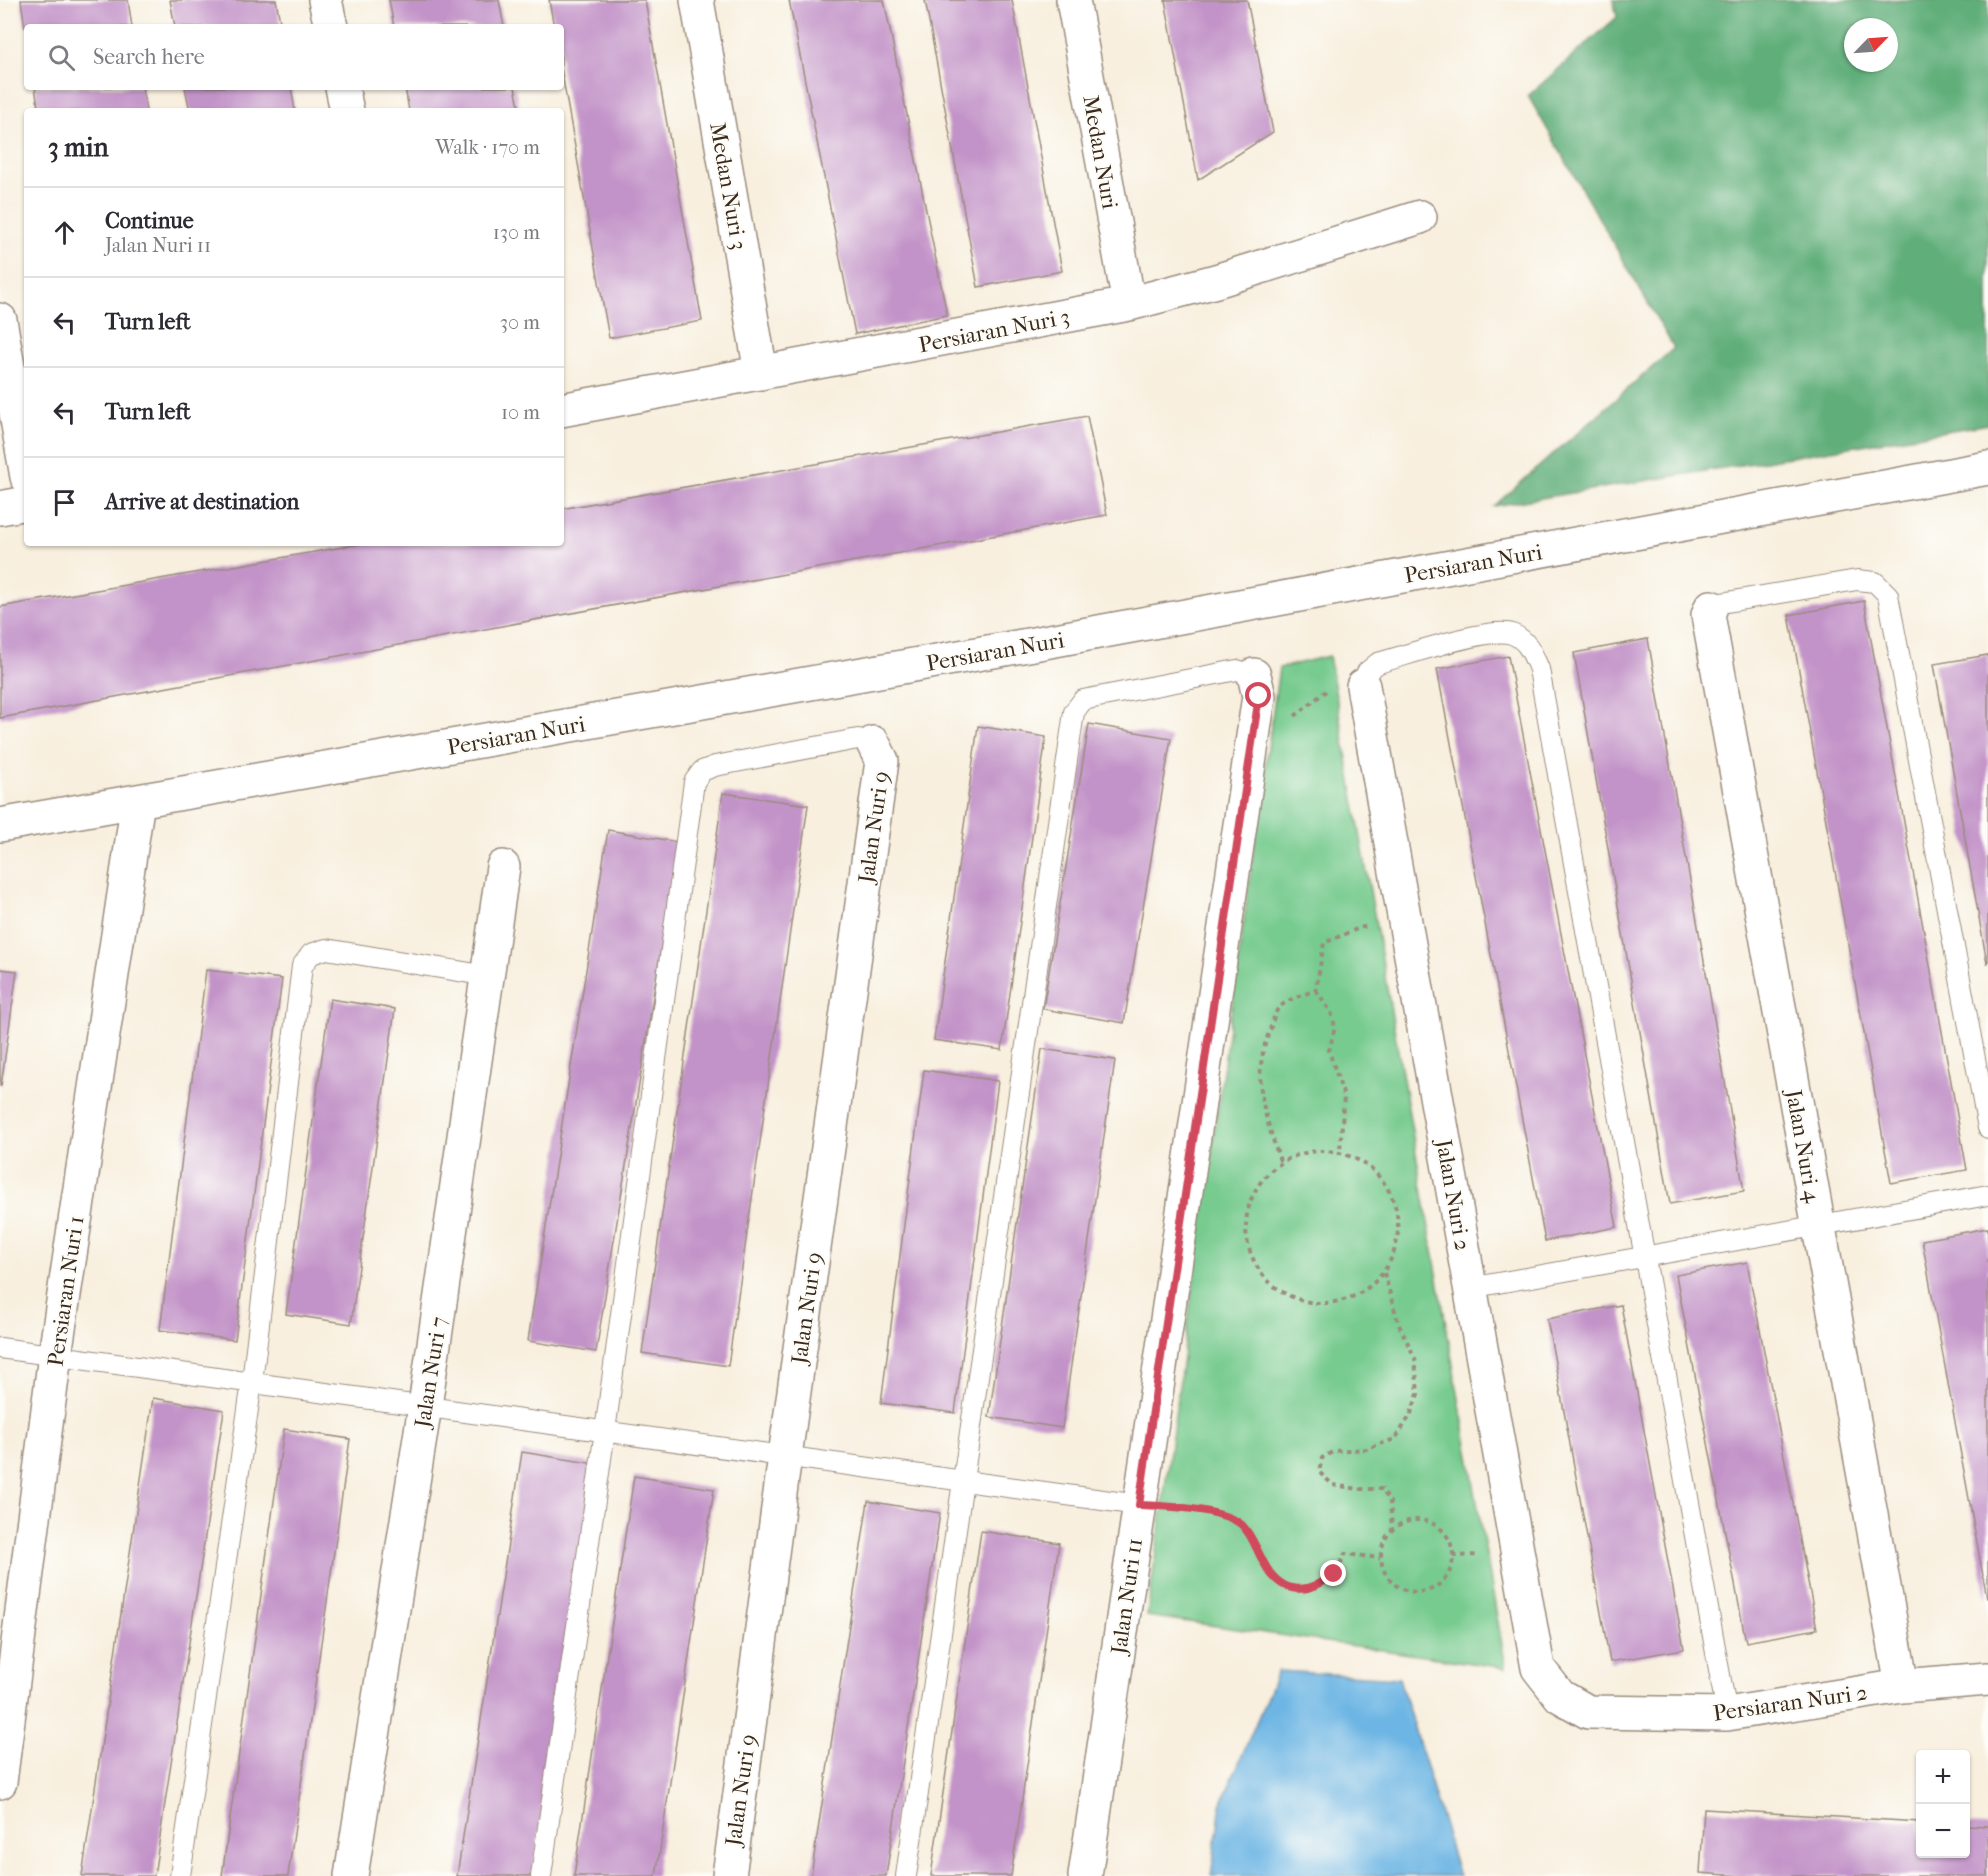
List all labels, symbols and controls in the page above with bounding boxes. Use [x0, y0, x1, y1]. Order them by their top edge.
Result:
north arrow [1844, 18, 1898, 72]
search box [24, 24, 564, 90]
icon: search [45, 41, 78, 74]
text: Search here [93, 44, 205, 70]
street label: Medan Nuri [1077, 93, 1123, 212]
street label: Medan Nuri 3 [704, 121, 752, 252]
text: 3 min [48, 132, 109, 163]
text: Walk · 170 m [435, 136, 540, 159]
text: Continue [105, 208, 194, 234]
icon: ahead [48, 216, 81, 249]
text: 130 m [493, 221, 540, 244]
text: Jalan Nuri 11 [105, 234, 211, 257]
street label: Persiaran Nuri 3 [917, 304, 1072, 358]
icon: left [48, 306, 81, 339]
text: Turn left [105, 309, 191, 335]
text: 30 m [500, 311, 540, 334]
icon: left [48, 396, 81, 429]
text: Turn left [105, 399, 191, 425]
text: 10 m [501, 401, 540, 424]
icon: arrive [48, 486, 81, 519]
text: Arrive at destination [105, 489, 299, 515]
street label: Persiaran Nuri [1402, 539, 1545, 589]
street label: Persiaran Nuri [924, 627, 1067, 677]
route start [1245, 682, 1271, 708]
street label: Persiaran Nuri [445, 711, 588, 761]
street label: Jalan Nuri 9 [853, 770, 895, 887]
street label: Jalan Nuri 4 [1780, 1086, 1826, 1206]
street label: Jalan Nuri 2 [1430, 1136, 1476, 1253]
street label: Persiaran Nuri 1 [43, 1214, 89, 1368]
street label: Jalan Nuri 9 [786, 1251, 828, 1368]
street label: Jalan Nuri 7 [409, 1315, 453, 1431]
street label: Jalan Nuri 11 [1106, 1537, 1148, 1658]
route end [1320, 1560, 1346, 1586]
street label: Persiaran Nuri 2 [1711, 1679, 1869, 1727]
street label: Jalan Nuri 9 [720, 1733, 762, 1850]
map controls [1916, 1750, 1970, 1858]
button: + [1916, 1750, 1970, 1804]
button: − [1916, 1804, 1970, 1858]

